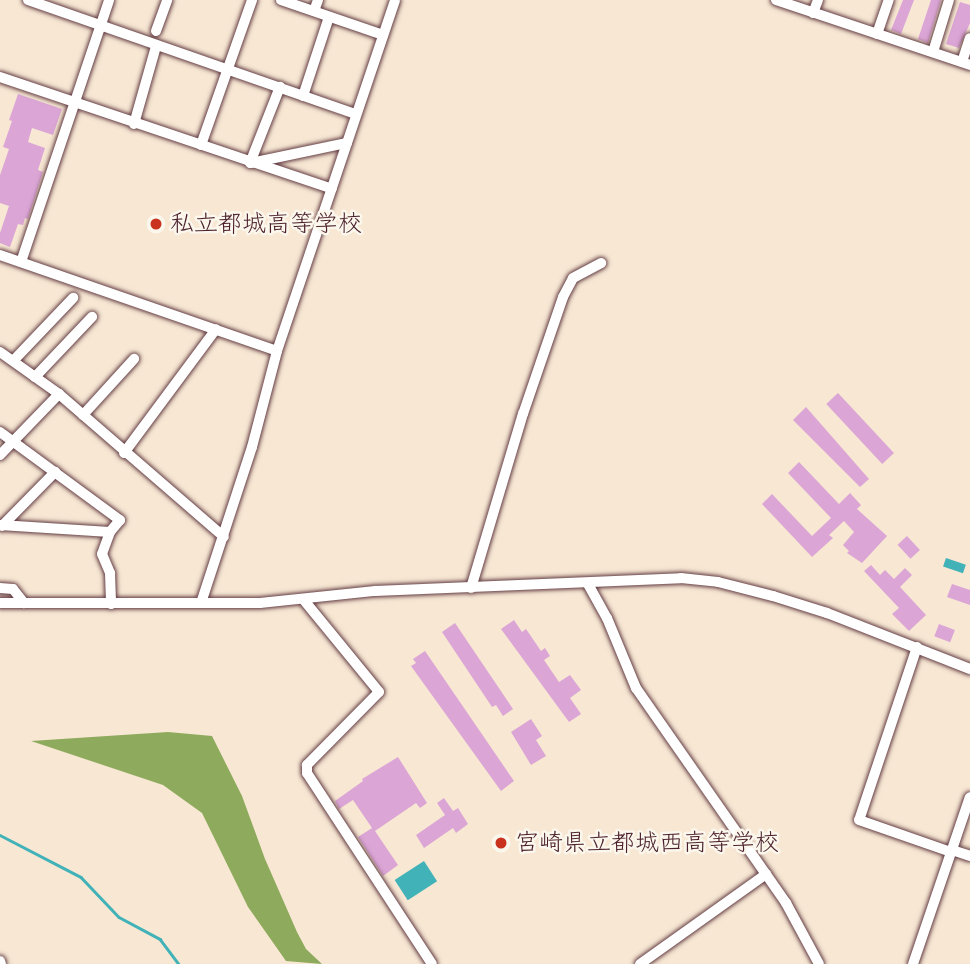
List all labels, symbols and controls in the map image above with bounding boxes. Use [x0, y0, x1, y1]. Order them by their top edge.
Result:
place label: 私立都城高等学校 [170, 210, 362, 238]
marker: 私立都城高等学校 [148, 216, 164, 232]
place label: 宮崎県立都城西高等学校 [515, 829, 779, 857]
marker: 宮崎県立都城西高等学校 [493, 835, 509, 851]

